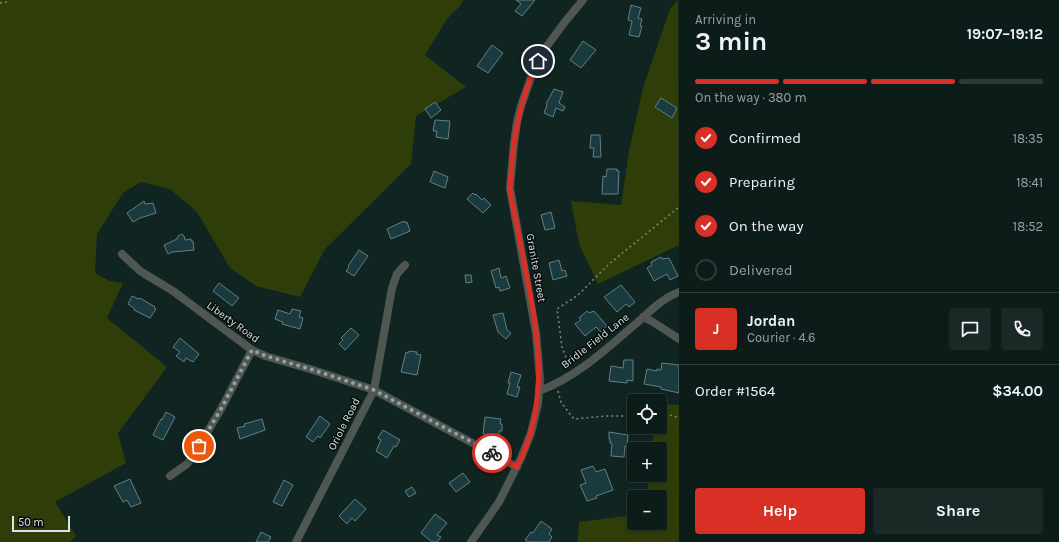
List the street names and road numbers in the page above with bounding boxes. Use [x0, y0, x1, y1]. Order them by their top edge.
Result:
street label: Granite Street [524, 233, 548, 303]
street label: Liberty Road [204, 299, 262, 345]
street label: Bridle Field Lane [559, 310, 632, 371]
street label: Oriole Road [325, 396, 363, 452]

